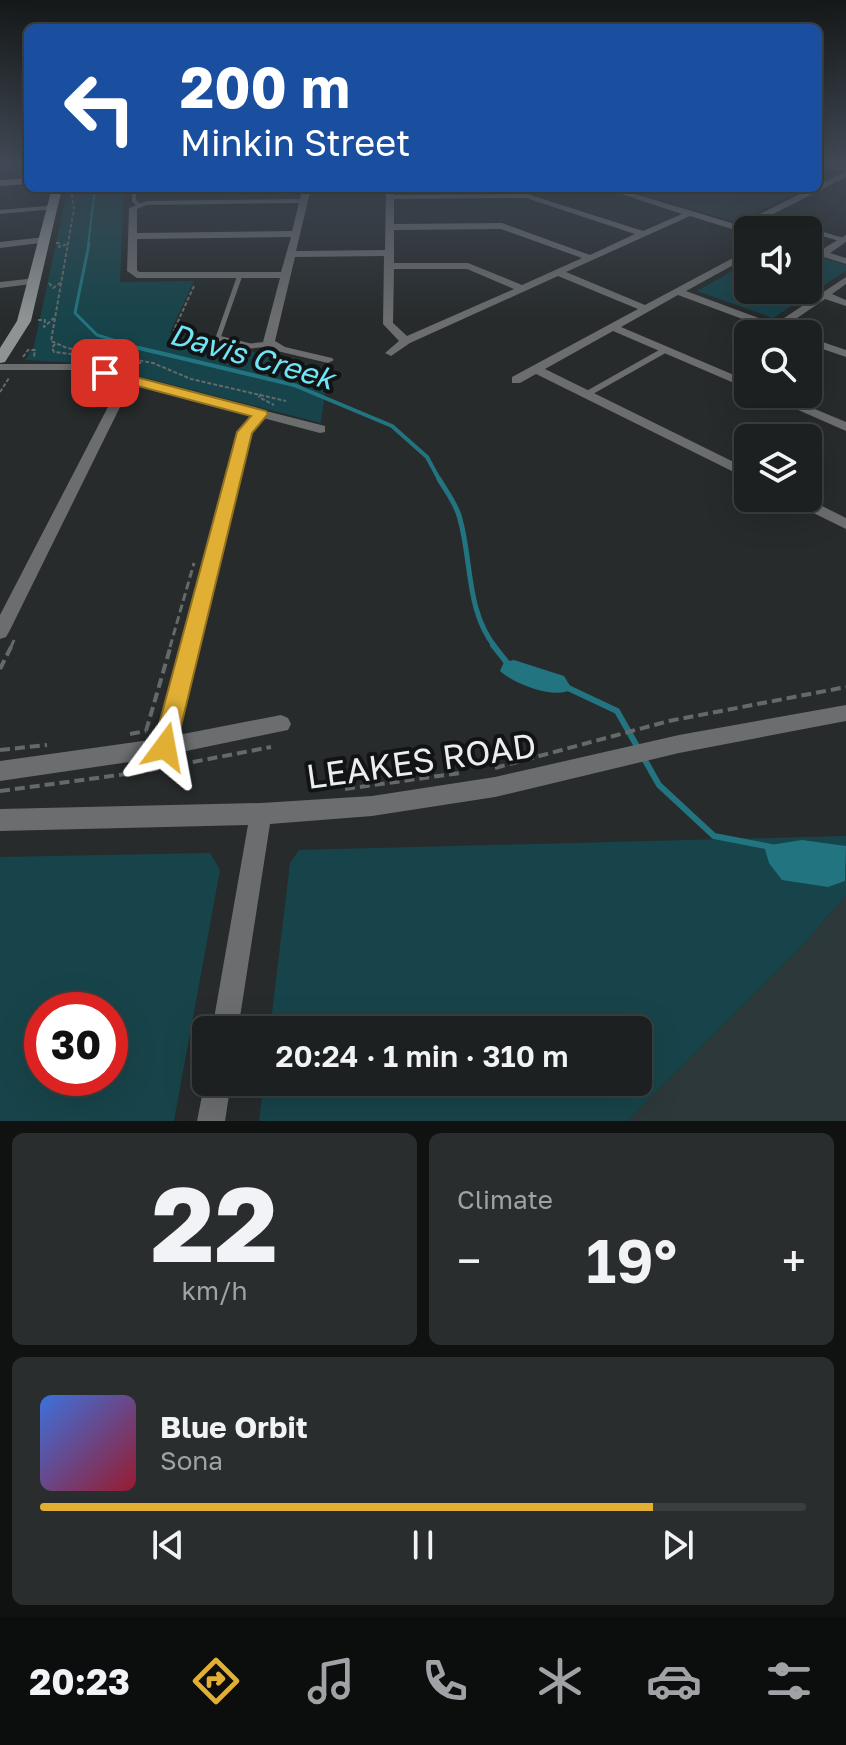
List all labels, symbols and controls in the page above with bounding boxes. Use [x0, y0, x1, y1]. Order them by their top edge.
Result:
text: 200 m [180, 53, 350, 120]
icon: left [48, 56, 152, 160]
text: Minkin Street [180, 121, 410, 164]
map controls [734, 216, 822, 512]
button: sound [734, 216, 822, 304]
water label: Davis Creek [166, 315, 341, 397]
button: search [734, 320, 822, 408]
pin [71, 339, 139, 407]
icon: arrive [83, 351, 127, 395]
button: layers [734, 424, 822, 512]
position arrow [123, 705, 207, 789]
street label: LEAKES ROAD [304, 724, 538, 796]
speed limit sign: 30 [24, 992, 128, 1096]
text: 20:24 · 1 min · 310 m [275, 1038, 569, 1074]
text: 22 [151, 1160, 278, 1285]
text: Climate [457, 1184, 553, 1215]
text: 19° [586, 1224, 677, 1296]
text: − [457, 1234, 481, 1287]
text: + [782, 1234, 806, 1287]
text: km/h [181, 1275, 248, 1306]
text: Blue Orbit [160, 1409, 308, 1445]
text: Sona [160, 1445, 223, 1476]
icon: previous [146, 1523, 190, 1567]
icon: pause [401, 1523, 445, 1567]
icon: next [656, 1523, 700, 1567]
icon: directions [188, 1653, 244, 1709]
icon: music [303, 1653, 359, 1709]
icon: phone [417, 1653, 473, 1709]
icon: climate [532, 1653, 588, 1709]
icon: car [646, 1653, 702, 1709]
icon: filters [761, 1653, 817, 1709]
text: 20:23 [29, 1660, 130, 1703]

